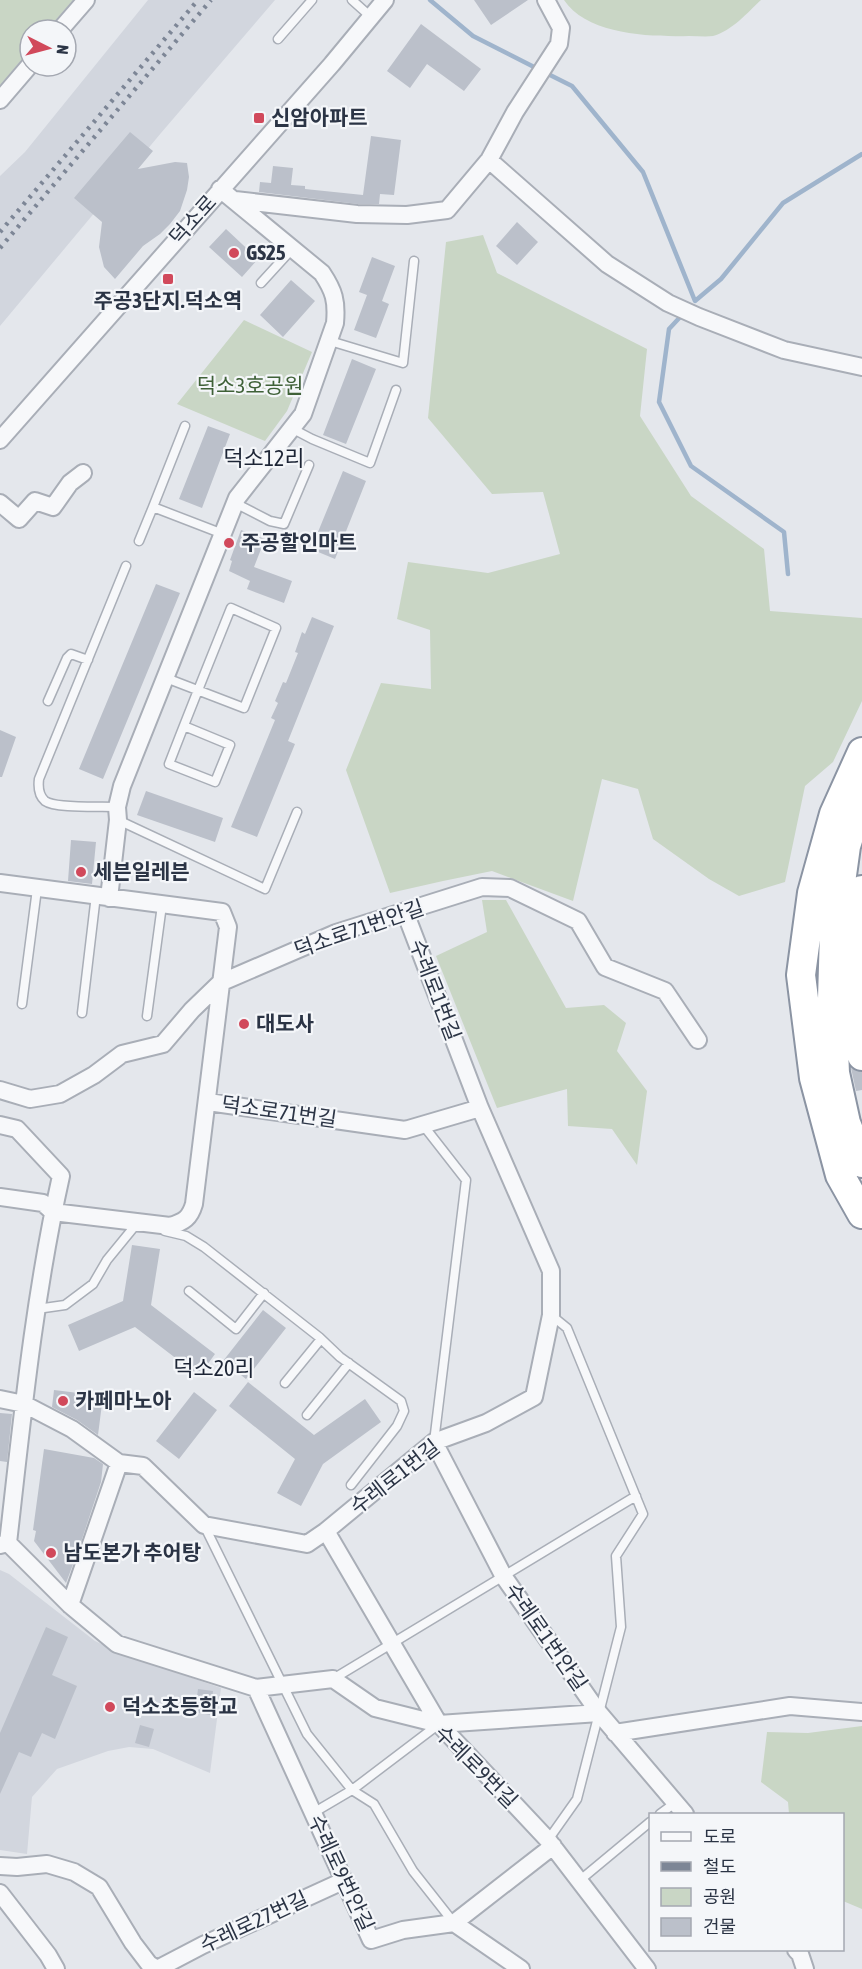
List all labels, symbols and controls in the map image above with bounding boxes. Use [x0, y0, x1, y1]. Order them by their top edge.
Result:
north arrow [18, 18, 78, 78]
text: N [53, 44, 72, 55]
place label: 신암아파트 [271, 105, 368, 129]
marker: 신암아파트 [252, 111, 266, 125]
street label: 덕소로 [164, 190, 221, 249]
place label: GS25 [246, 240, 286, 264]
marker: GS25 [227, 246, 241, 260]
marker: 주공3단지.덕소역 [161, 272, 175, 286]
place label: 주공3단지.덕소역 [94, 288, 242, 312]
park label: 덕소3호공원 [197, 373, 303, 397]
district label: 덕소12리 [223, 445, 305, 471]
place label: 주공할인마트 [241, 530, 357, 554]
marker: 주공할인마트 [222, 536, 236, 550]
place label: 세븐일레븐 [93, 859, 190, 883]
marker: 세븐일레븐 [74, 865, 88, 879]
street label: 덕소로71번안길 [291, 895, 427, 961]
street label: 수레로1번길 [406, 936, 466, 1044]
place label: 대도사 [256, 1011, 314, 1035]
marker: 대도사 [237, 1017, 251, 1031]
street label: 덕소로71번길 [220, 1091, 338, 1131]
district label: 덕소20리 [173, 1355, 255, 1381]
place label: 카페마노아 [75, 1388, 172, 1412]
marker: 카페마노아 [56, 1394, 70, 1408]
street label: 수레로1번길 [345, 1434, 444, 1518]
place label: 남도본가 추어탕 [63, 1540, 201, 1564]
marker: 남도본가 추어탕 [44, 1546, 58, 1560]
street label: 수레로1번안길 [501, 1578, 593, 1695]
place label: 덕소초등학교 [122, 1694, 238, 1718]
marker: 덕소초등학교 [103, 1700, 117, 1714]
street label: 수레로9번길 [431, 1720, 523, 1812]
street label: 수레로9번안길 [304, 1811, 379, 1935]
legend [649, 1813, 844, 1951]
text: 도로 [703, 1826, 736, 1847]
text: 철도 [703, 1856, 736, 1877]
street label: 수레로27번길 [196, 1886, 311, 1957]
text: 공원 [703, 1886, 736, 1907]
text: 건물 [703, 1916, 736, 1937]

